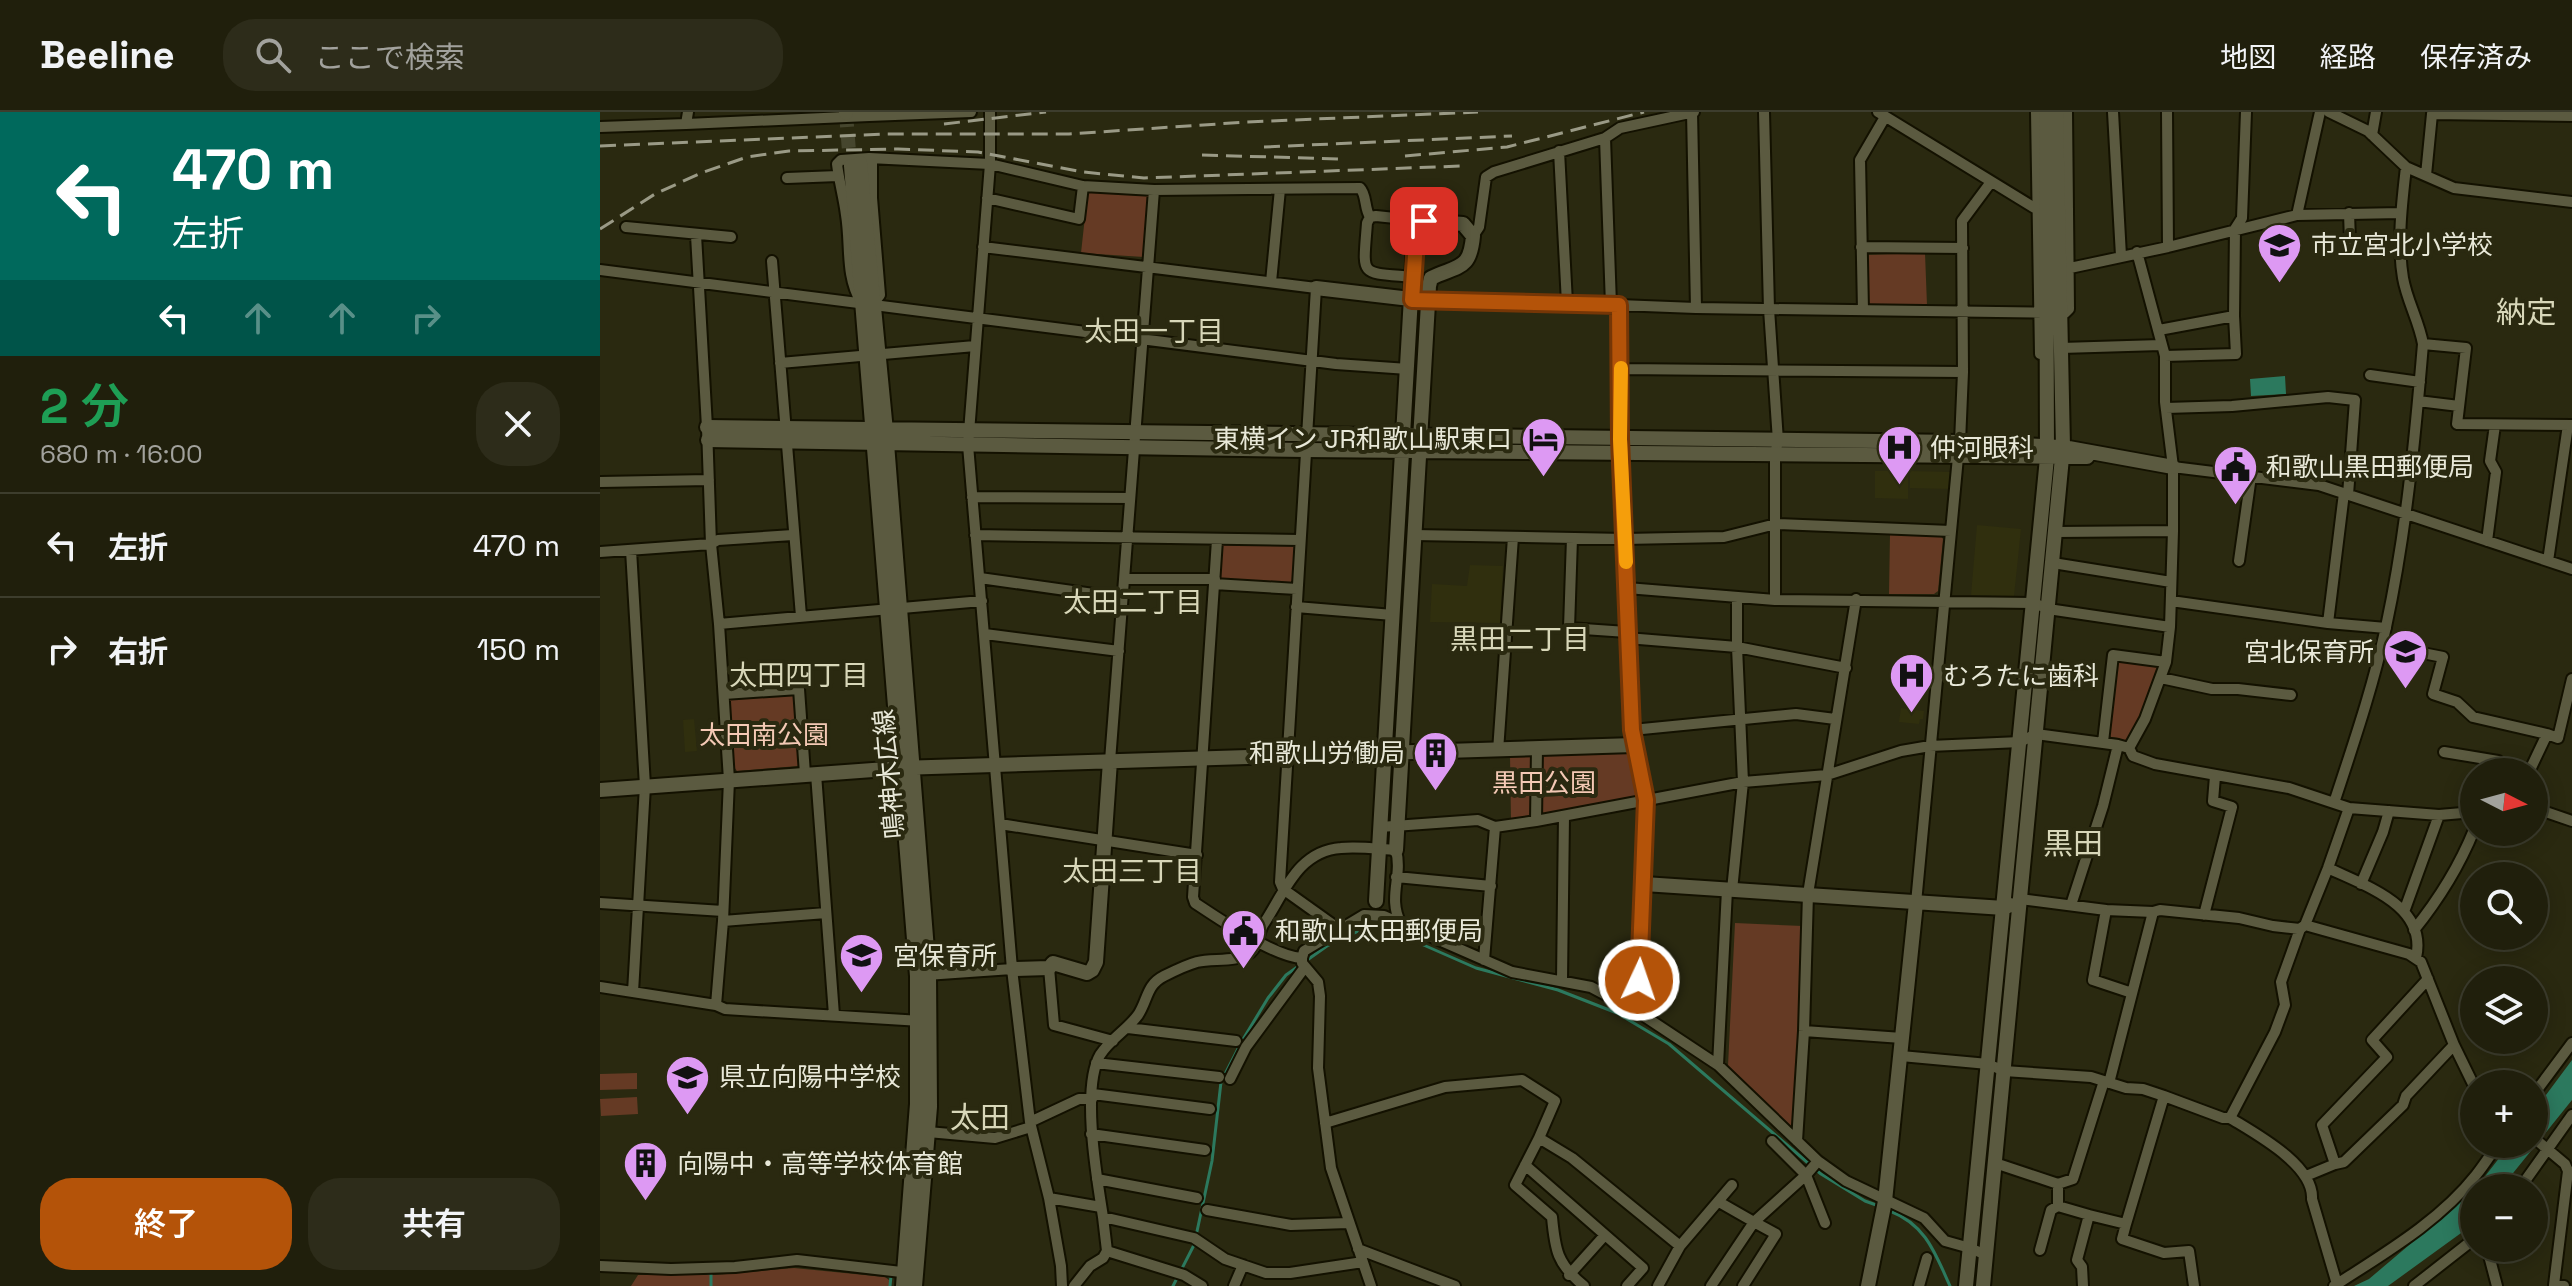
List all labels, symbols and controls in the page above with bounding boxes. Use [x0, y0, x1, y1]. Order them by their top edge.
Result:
search box [223, 19, 783, 91]
text: Beeline [40, 31, 175, 79]
icon: search [251, 33, 295, 77]
text: ここで検索 [315, 38, 465, 77]
text: 地図 [2220, 39, 2276, 75]
text: 経路 [2320, 39, 2376, 75]
text: 保存済み [2420, 39, 2532, 75]
text: 470 m [172, 134, 334, 205]
icon: left [40, 144, 144, 248]
pin [1390, 187, 1458, 255]
icon: arrive [1402, 199, 1446, 243]
text: 左折 [172, 211, 244, 257]
school or university icon: 市立宮北小学校 [2256, 221, 2304, 284]
place label: 市立宮北小学校 [2311, 228, 2493, 262]
district label: 納定 [2496, 293, 2556, 332]
icon: left [152, 296, 196, 340]
icon: ahead [236, 296, 280, 340]
icon: ahead [320, 296, 364, 340]
icon: right [404, 296, 448, 340]
district label: 太田一丁目 [1084, 313, 1224, 349]
text: 2 分 [40, 376, 129, 437]
button: close [476, 382, 560, 466]
hotel icon: 東横イン JR和歌山駅東口 [1519, 415, 1567, 478]
place label: 東横イン JR和歌山駅東口 [1213, 422, 1512, 456]
hospital icon: 仲河眼科 [1875, 424, 1923, 487]
place label: 仲河眼科 [1930, 431, 2034, 465]
text: 680 m · 16:00 [40, 437, 203, 471]
public building icon: 和歌山黒田郵便局 [2211, 443, 2259, 506]
place label: 和歌山黒田郵便局 [2266, 450, 2474, 484]
icon: left [40, 523, 84, 567]
text: 470 m [473, 526, 560, 565]
text: 左折 [108, 528, 168, 567]
district label: 太田二丁目 [1063, 584, 1203, 620]
district label: 黒田二丁目 [1450, 621, 1590, 657]
icon: right [40, 627, 84, 671]
school or university icon: 宮北保育所 [2381, 628, 2429, 691]
text: 150 m [477, 630, 560, 669]
text: 右折 [108, 632, 168, 671]
place label: 宮北保育所 [2244, 635, 2374, 669]
hospital icon: むろたに歯科 [1888, 652, 1936, 715]
district label: 太田四丁目 [729, 657, 869, 693]
place label: むろたに歯科 [1943, 659, 2099, 693]
street label: 鳴神木広線 [866, 708, 912, 840]
park label: 太田南公園 [699, 718, 829, 752]
building icon: 和歌山労働局 [1412, 729, 1460, 792]
place label: 和歌山労働局 [1249, 736, 1405, 770]
north arrow [2460, 758, 2548, 846]
map controls [2460, 758, 2548, 1262]
park label: 黒田公園 [1492, 766, 1596, 800]
district label: 黒田 [2043, 824, 2103, 863]
district label: 太田三丁目 [1062, 853, 1202, 889]
button: search [2460, 862, 2548, 950]
public building icon: 和歌山太田郵便局 [1220, 907, 1268, 970]
place label: 和歌山太田郵便局 [1275, 914, 1483, 948]
school or university icon: 宮保育所 [838, 932, 886, 995]
position arrow [1597, 938, 1681, 1022]
place label: 宮保育所 [893, 939, 997, 973]
button: layers [2460, 966, 2548, 1054]
school or university icon: 県立向陽中学校 [664, 1053, 712, 1116]
place label: 県立向陽中学校 [719, 1060, 901, 1094]
button: + [2460, 1070, 2548, 1158]
district label: 太田 [950, 1098, 1010, 1137]
building icon: 向陽中・高等学校体育館 [622, 1140, 670, 1203]
place label: 向陽中・高等学校体育館 [677, 1147, 963, 1181]
button: − [2460, 1174, 2548, 1262]
button: 終了 [40, 1178, 292, 1270]
button: 共有 [308, 1178, 560, 1270]

